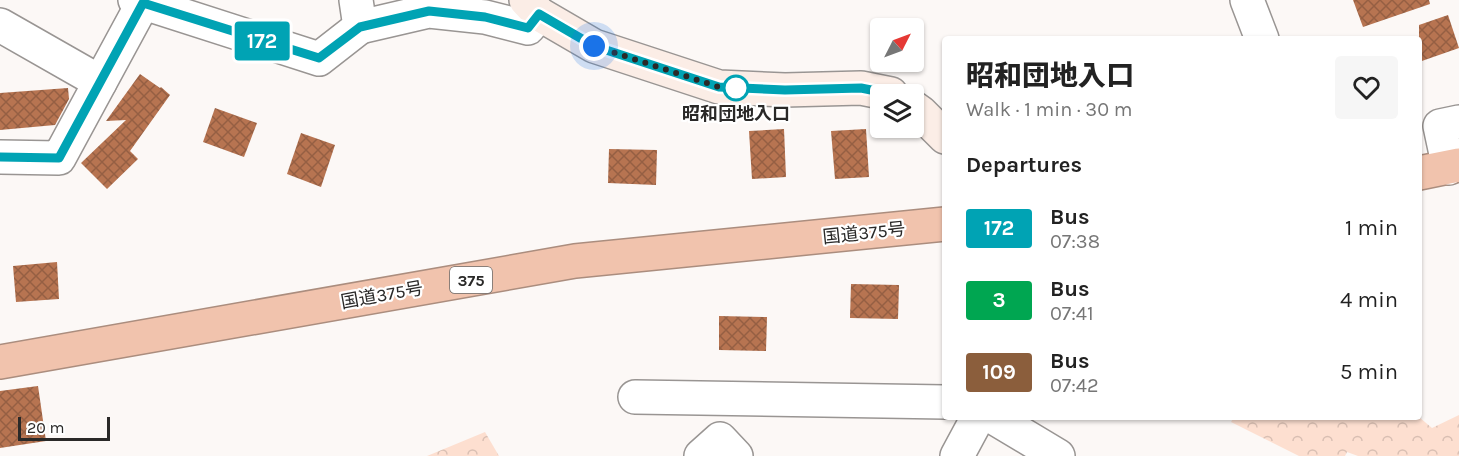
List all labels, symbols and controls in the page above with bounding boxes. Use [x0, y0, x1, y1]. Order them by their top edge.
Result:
north arrow [870, 18, 924, 72]
map controls [870, 18, 924, 138]
line badge: 172 [228, 22, 296, 60]
text: 172 [247, 29, 277, 53]
your location [579, 31, 609, 61]
button: heart [1335, 56, 1398, 119]
text: 昭和団地入口 [966, 59, 1134, 92]
marker: 昭和団地入口 [723, 75, 749, 101]
button: layers [870, 84, 924, 138]
text: Walk · 1 min · 30 m [966, 98, 1133, 121]
place label: 昭和団地入口 [682, 103, 790, 125]
text: Departures [966, 152, 1082, 178]
text: Bus [1050, 204, 1090, 230]
text: 1 min [1345, 215, 1398, 241]
text: 172 [984, 216, 1014, 240]
street label: 国道375号 [821, 218, 907, 248]
text: 07:38 [1050, 230, 1100, 253]
road number: 375 [450, 267, 492, 293]
text: Bus [1050, 276, 1090, 302]
street label: 国道375号 [339, 277, 425, 313]
text: 4 min [1340, 287, 1398, 313]
text: 3 [992, 288, 1006, 312]
text: 07:41 [1050, 302, 1094, 325]
text: Bus [1050, 348, 1090, 374]
text: 5 min [1340, 359, 1398, 385]
text: 109 [982, 360, 1016, 384]
text: 07:42 [1050, 374, 1099, 397]
scale bar [18, 414, 110, 442]
text: 20 m [27, 418, 65, 437]

